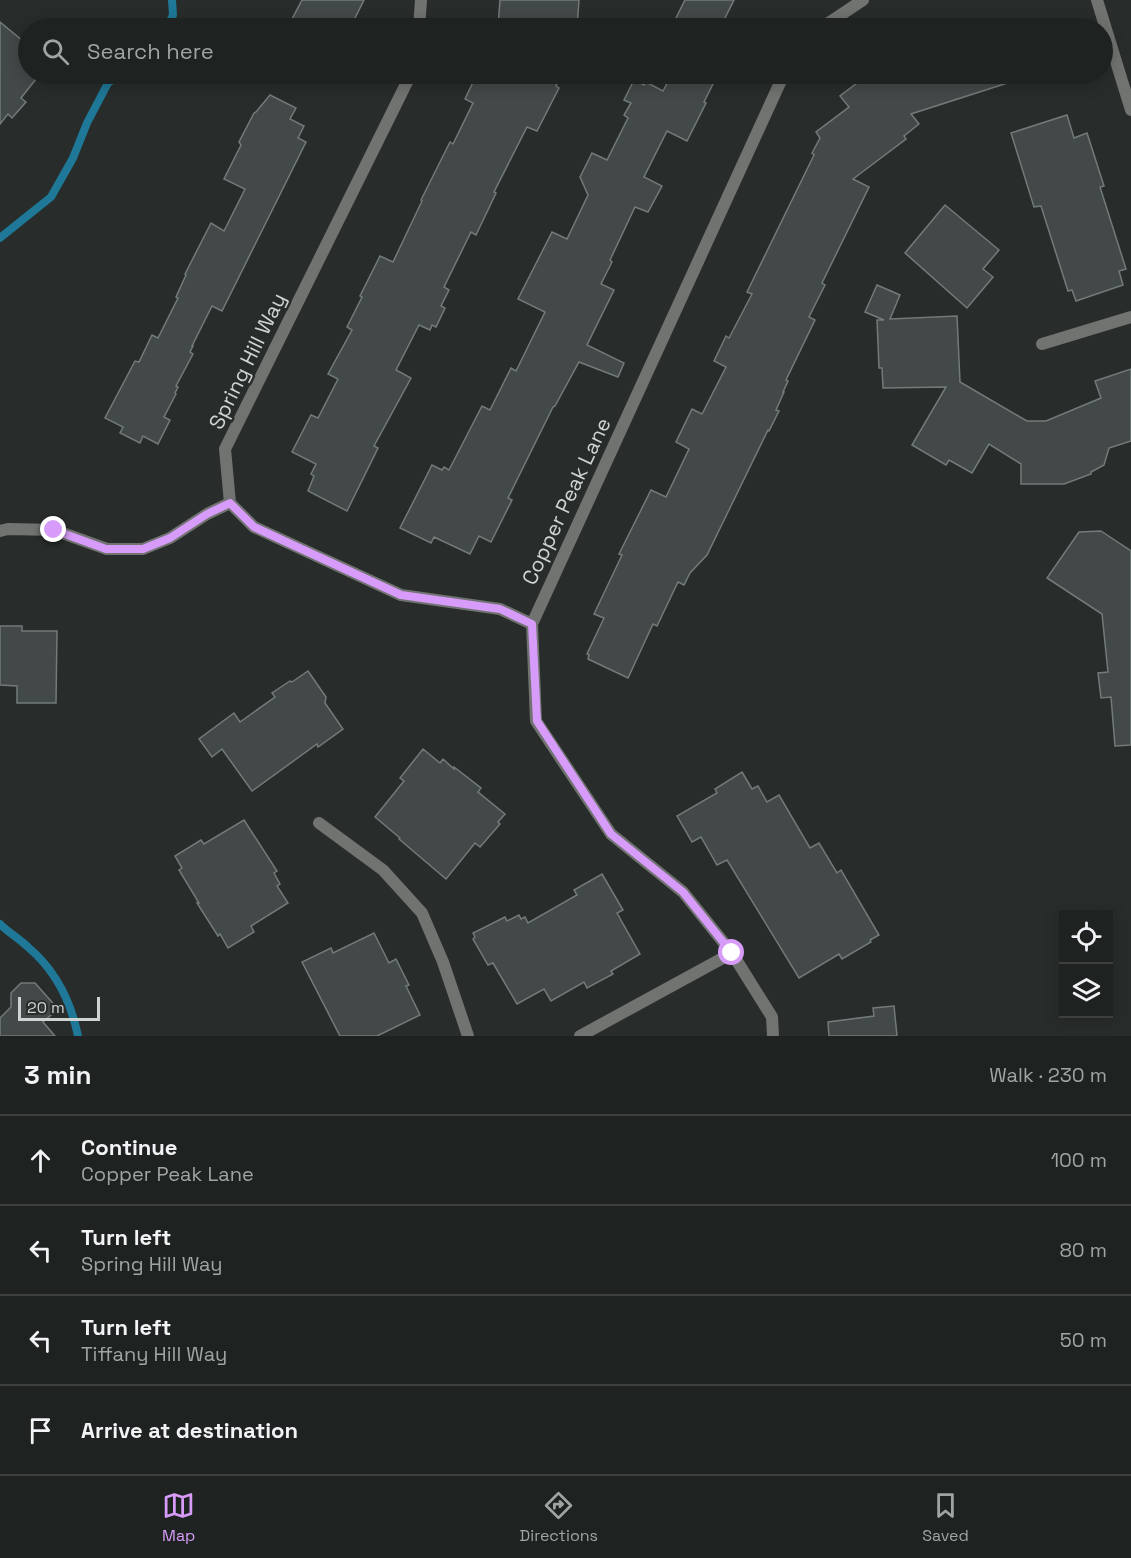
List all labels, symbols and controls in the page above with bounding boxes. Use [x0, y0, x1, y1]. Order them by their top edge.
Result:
search box [18, 18, 1113, 84]
icon: search [39, 35, 72, 68]
text: Search here [87, 37, 214, 65]
street label: Spring Hill Way [202, 288, 292, 434]
street label: Copper Peak Lane [515, 413, 617, 589]
route end [40, 516, 66, 542]
map controls [1059, 910, 1113, 1018]
button: locate [1059, 910, 1113, 964]
route start [718, 939, 744, 965]
button: layers [1059, 964, 1113, 1018]
scale bar [18, 994, 100, 1022]
text: 20 m [27, 997, 65, 1018]
text: 3 min [24, 1058, 92, 1092]
text: Walk · 230 m [989, 1062, 1107, 1088]
text: Continue [81, 1133, 177, 1161]
icon: ahead [24, 1144, 57, 1177]
text: 100 m [1051, 1147, 1107, 1173]
text: Copper Peak Lane [81, 1161, 254, 1187]
text: Turn left [81, 1223, 171, 1251]
icon: left [24, 1234, 57, 1267]
text: 80 m [1059, 1237, 1107, 1263]
text: Spring Hill Way [81, 1251, 222, 1277]
text: Turn left [81, 1313, 171, 1341]
icon: left [24, 1324, 57, 1357]
text: 50 m [1060, 1327, 1107, 1353]
text: Tiffany Hill Way [81, 1341, 227, 1367]
icon: arrive [24, 1414, 57, 1447]
text: Arrive at destination [81, 1416, 298, 1444]
tab: Map [162, 1489, 195, 1546]
tab: Directions [520, 1489, 598, 1546]
tab: Saved [922, 1489, 969, 1546]

